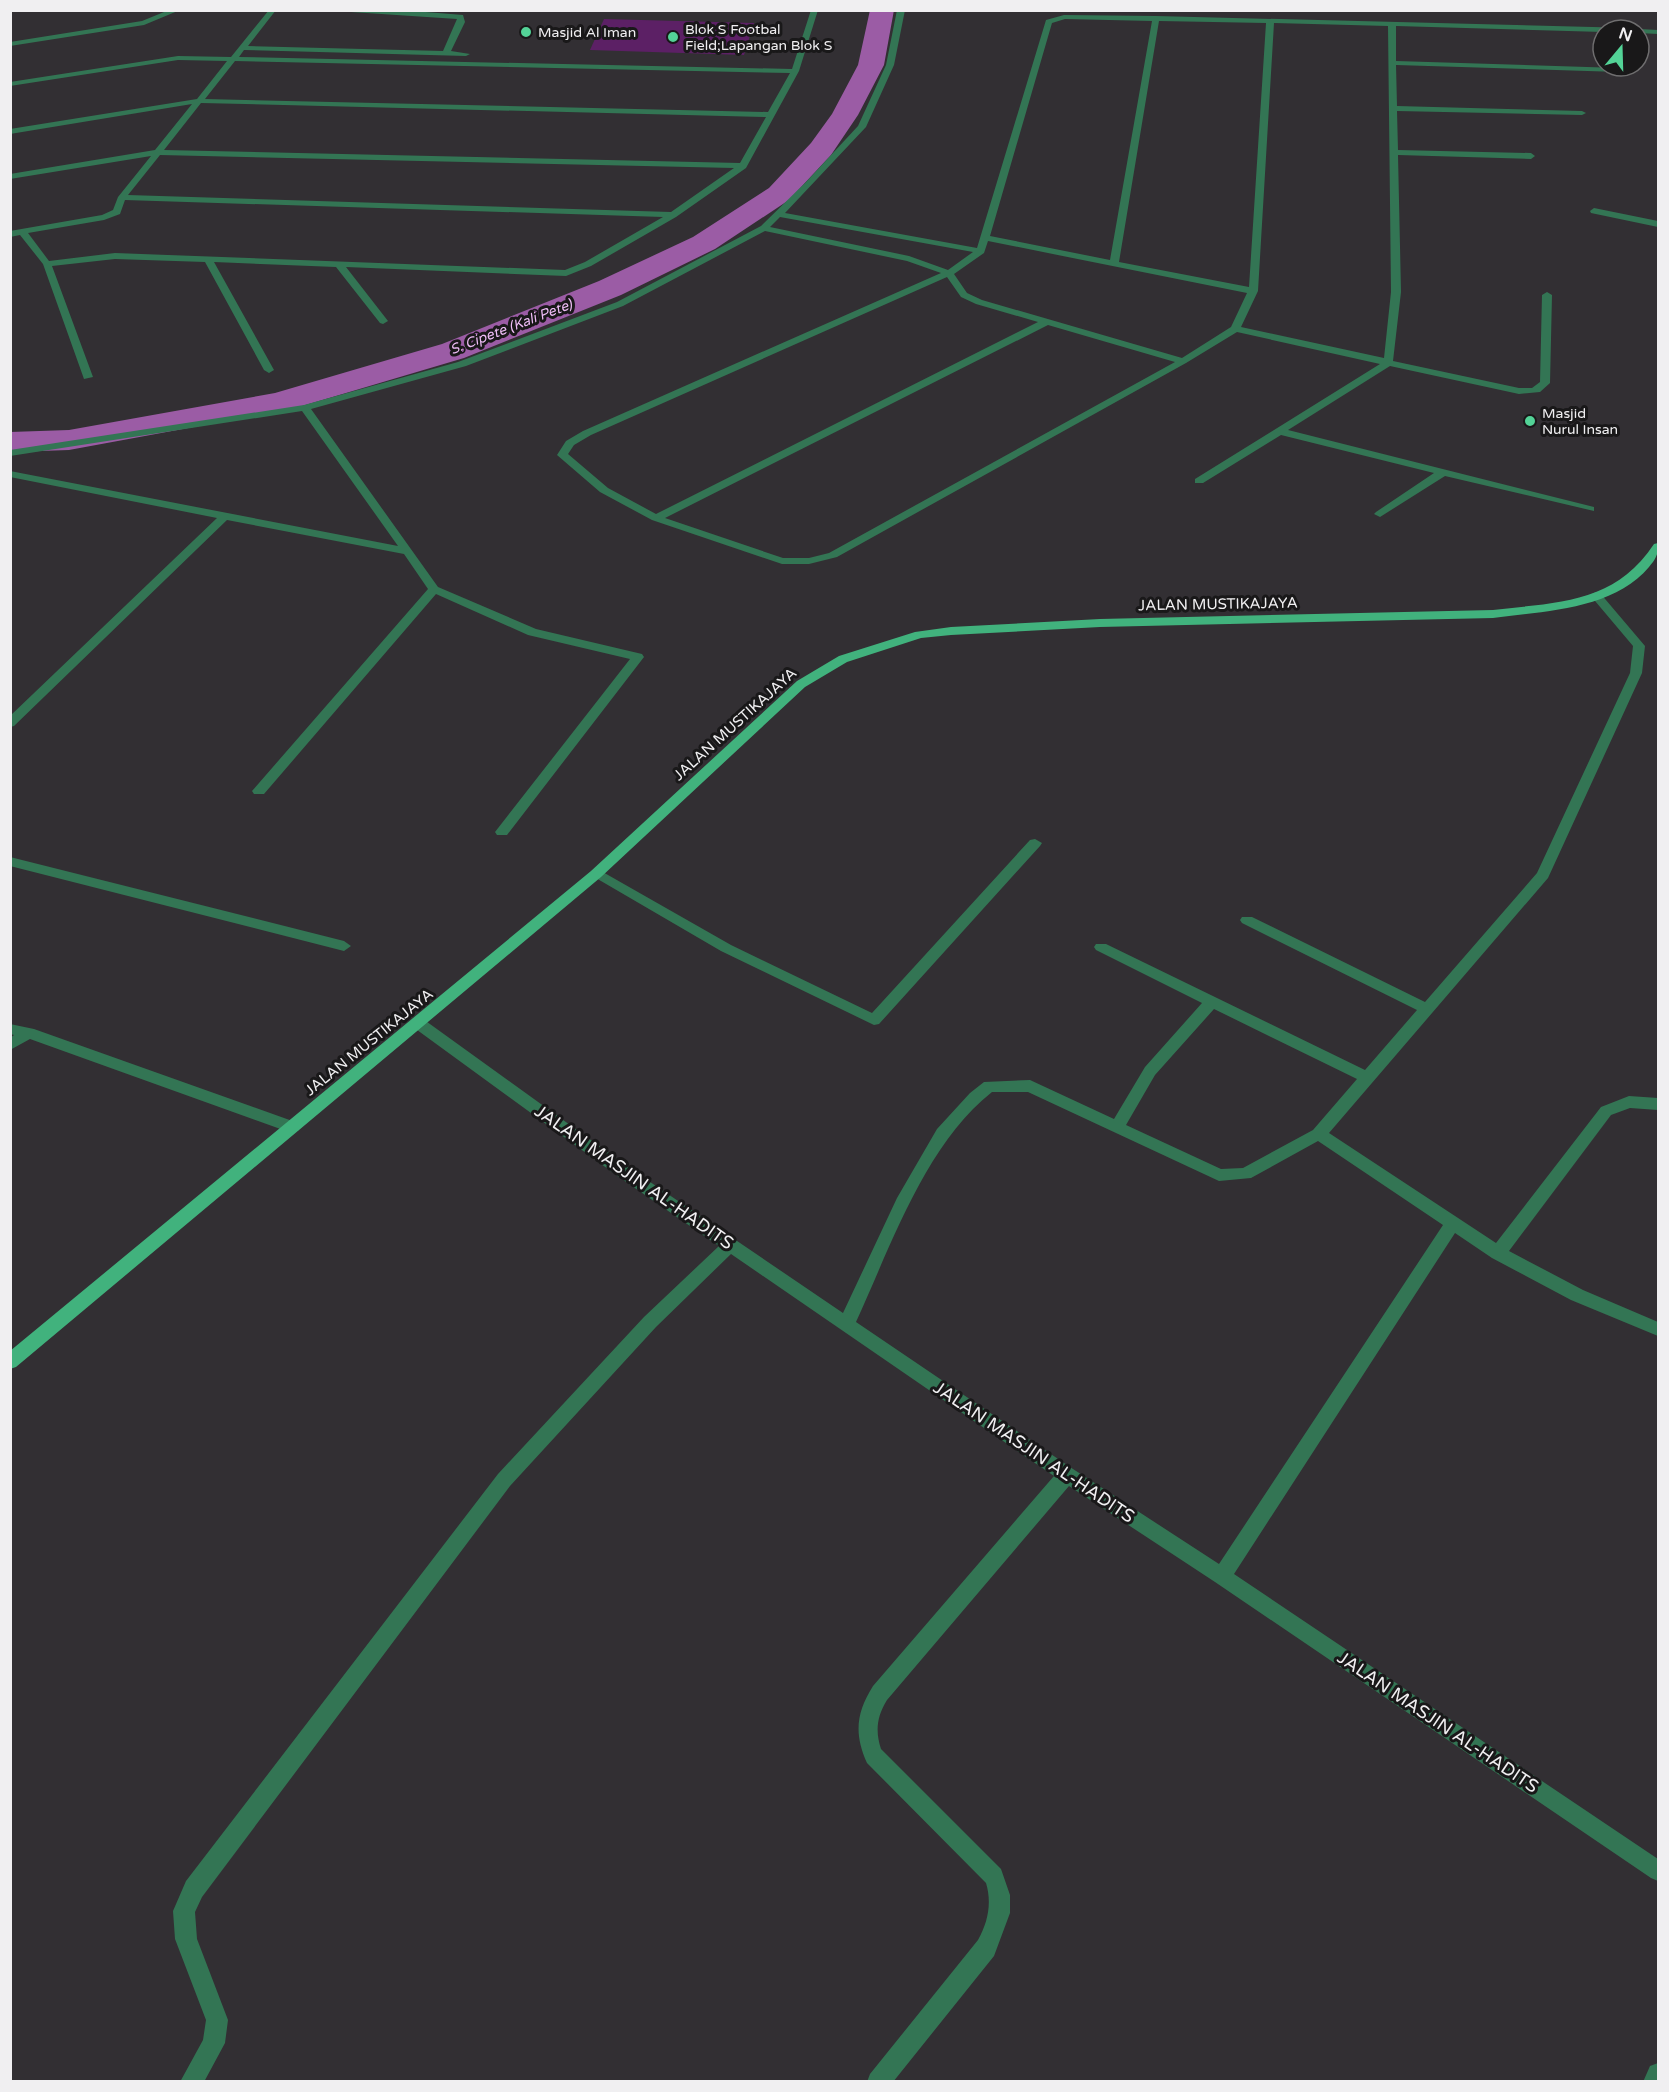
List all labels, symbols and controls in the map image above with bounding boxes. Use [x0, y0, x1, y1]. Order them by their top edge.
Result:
north arrow [1591, 18, 1651, 78]
place label: Blok S Footbal Field;Lapangan Blok S [685, 21, 833, 54]
text: N [1616, 23, 1635, 46]
place label: Masjid Al Iman [538, 24, 636, 41]
marker: Masjid Al Iman [519, 25, 533, 39]
marker: Blok S Footbal Field;Lapangan Blok S [666, 30, 680, 44]
water label: S. Cipete (Kali Pete) [447, 295, 576, 358]
place label: Masjid Nurul Insan [1542, 405, 1618, 438]
marker: Masjid Nurul Insan [1523, 414, 1537, 428]
street label: JALAN MUSTIKAJAYA [1138, 594, 1298, 614]
street label: JALAN MUSTIKAJAYA [670, 664, 800, 784]
street label: JALAN MUSTIKAJAYA [301, 985, 437, 1099]
street label: JALAN MASJIN AL-HADITS [530, 1100, 738, 1254]
street label: JALAN MASJIN AL-HADITS [929, 1376, 1139, 1528]
street label: JALAN MASJIN AL-HADITS [1333, 1646, 1543, 1798]

